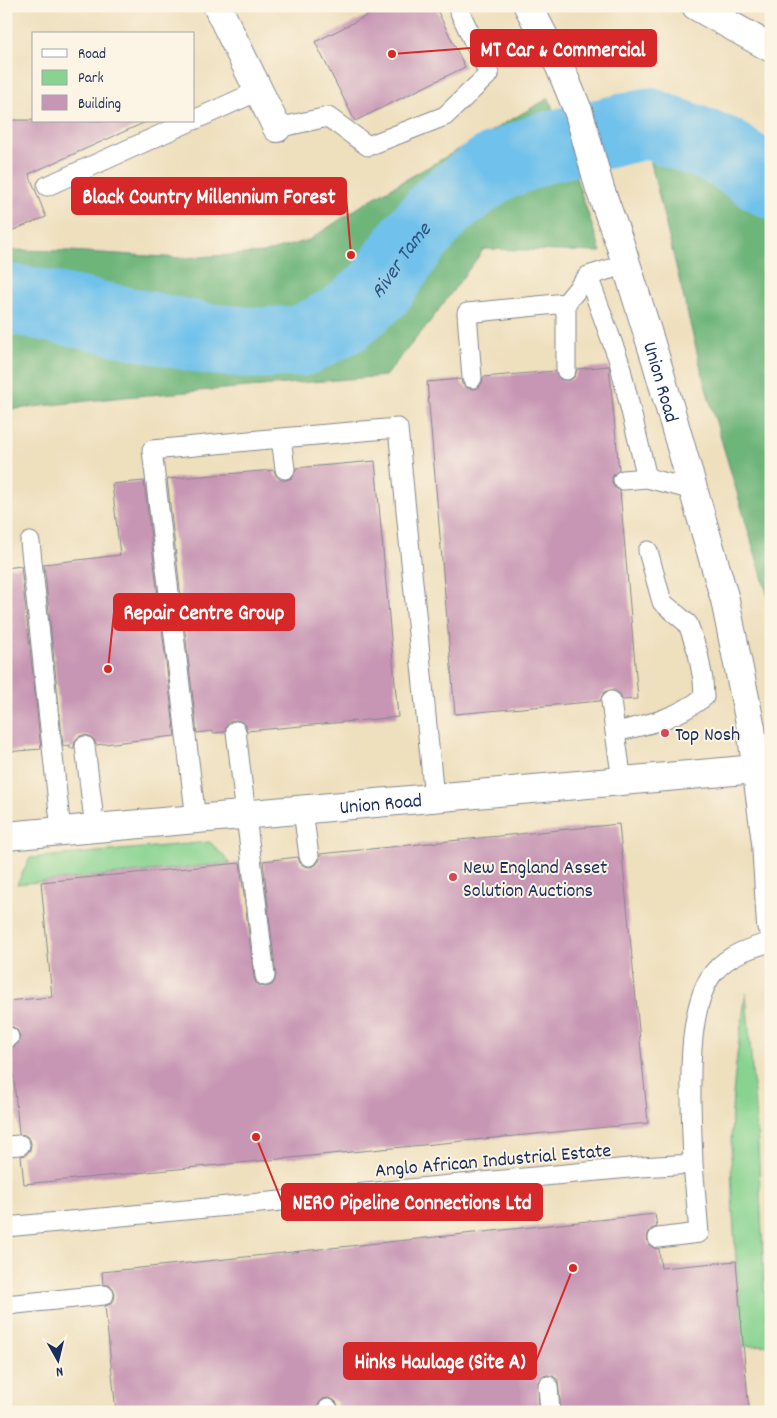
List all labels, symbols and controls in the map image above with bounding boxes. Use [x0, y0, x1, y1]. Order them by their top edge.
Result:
callout: MT Car & Commercial [471, 30, 656, 66]
legend [32, 32, 195, 122]
text: MT Car & Commercial [480, 37, 647, 67]
text: Road [78, 44, 106, 66]
text: Park [78, 68, 104, 90]
text: Building [78, 94, 121, 116]
callout: Black Country Millennium Forest [72, 178, 346, 214]
text: Black Country Millennium Forest [82, 184, 336, 214]
water label: River Tame [366, 216, 441, 307]
street label: Union Road [634, 339, 684, 426]
callout: Repair Centre Group [114, 594, 294, 630]
text: Repair Centre Group [124, 600, 285, 630]
place label: Top Nosh [675, 722, 740, 750]
marker: Top Nosh [659, 727, 671, 739]
street label: Union Road [338, 788, 423, 823]
place label: New England Asset Solution Auctions [463, 855, 608, 906]
marker: New England Asset Solution Auctions [447, 871, 459, 883]
street label: Anglo African Industrial Estate [374, 1138, 613, 1186]
callout: NERO Pipeline Connections Ltd [282, 1184, 542, 1220]
text: NERO Pipeline Connections Ltd [292, 1190, 532, 1220]
north arrow [32, 1336, 82, 1386]
callout: Hinks Haulage (Site A) [344, 1343, 536, 1379]
text: Hinks Haulage (Site A) [354, 1349, 526, 1379]
text: N [55, 1361, 64, 1381]

